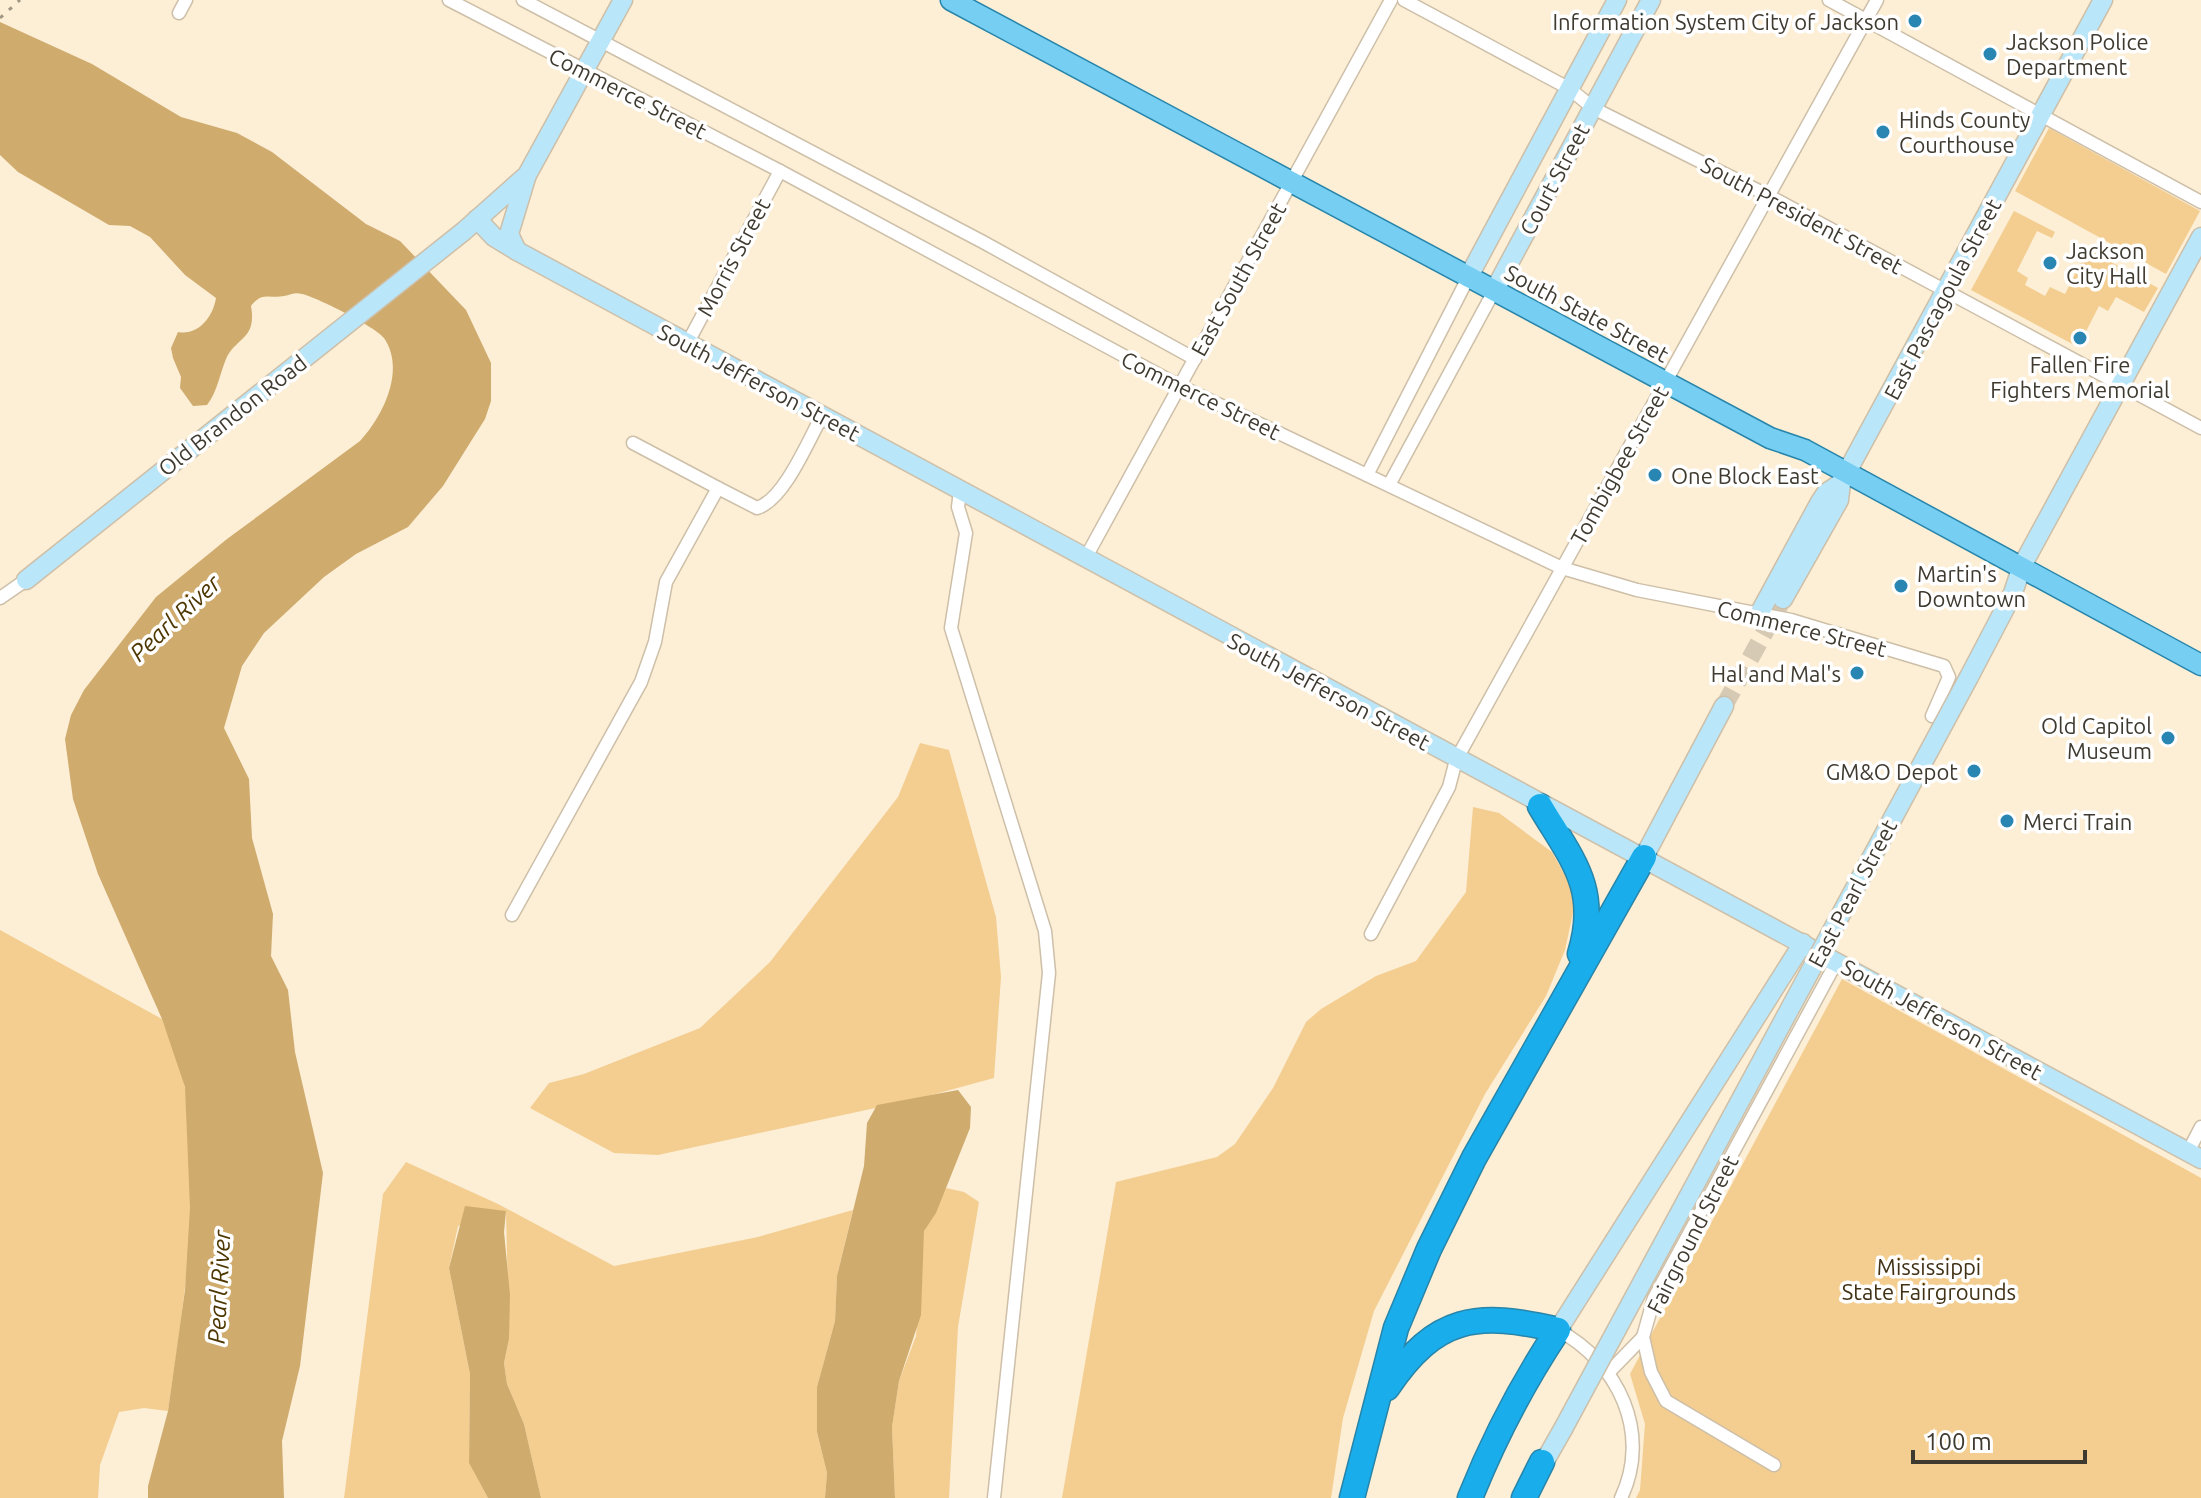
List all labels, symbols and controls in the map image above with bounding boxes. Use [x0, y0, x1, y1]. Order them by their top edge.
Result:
place label: Information System City of Jackson [1552, 9, 1899, 34]
marker: Information System City of Jackson [1906, 12, 1924, 30]
place label: Jackson Police Department [2006, 29, 2149, 79]
street label: Commerce Street [545, 42, 711, 144]
marker: Jackson Police Department [1981, 45, 1999, 63]
place label: Hinds County Courthouse [1899, 107, 2031, 157]
street label: Court Street [1514, 119, 1594, 239]
marker: Hinds County Courthouse [1874, 123, 1892, 141]
street label: South President Street [1697, 151, 1907, 279]
street label: Morris Street [691, 193, 775, 320]
street label: East Pascagoula Street [1878, 194, 2006, 404]
street label: East South Street [1185, 198, 1291, 360]
place label: Jackson City Hall [2066, 238, 2148, 288]
marker: Jackson City Hall [2041, 254, 2059, 272]
street label: South State Street [1501, 259, 1673, 367]
street label: South Jefferson Street [654, 318, 864, 446]
marker: Fallen Fire Fighters Memorial [2071, 329, 2089, 347]
street label: Commerce Street [1118, 346, 1285, 444]
street label: Old Brandon Road [153, 349, 311, 481]
place label: Fallen Fire Fighters Memorial [1990, 352, 2170, 402]
street label: Tombigbee Street [1565, 381, 1673, 549]
place label: One Block East [1671, 463, 1819, 488]
marker: One Block East [1646, 466, 1664, 484]
place label: Martin's Downtown [1917, 561, 2026, 611]
water label: Pearl River [124, 569, 226, 667]
marker: Martin's Downtown [1892, 577, 1910, 595]
street label: Commerce Street [1715, 595, 1890, 661]
street label: South Jefferson Street [1224, 627, 1434, 755]
place label: Hal and Mal's [1711, 661, 1841, 686]
marker: Hal and Mal's [1848, 664, 1866, 682]
place label: Old Capitol Museum [2041, 713, 2152, 763]
marker: Old Capitol Museum [2159, 729, 2177, 747]
place label: GM&O Depot [1826, 759, 1958, 784]
marker: GM&O Depot [1965, 762, 1983, 780]
place label: Merci Train [2023, 809, 2132, 834]
marker: Merci Train [1998, 812, 2016, 830]
street label: East Pearl Street [1803, 815, 1902, 971]
street label: South Jefferson Street [1838, 954, 2047, 1085]
street label: Fairground Street [1641, 1150, 1743, 1317]
water label: Pearl River [203, 1229, 236, 1345]
park label: Mississippi State Fairgrounds [1842, 1254, 2016, 1304]
scale bar [1913, 1414, 2085, 1464]
text: 100 m [1925, 1428, 1992, 1455]

